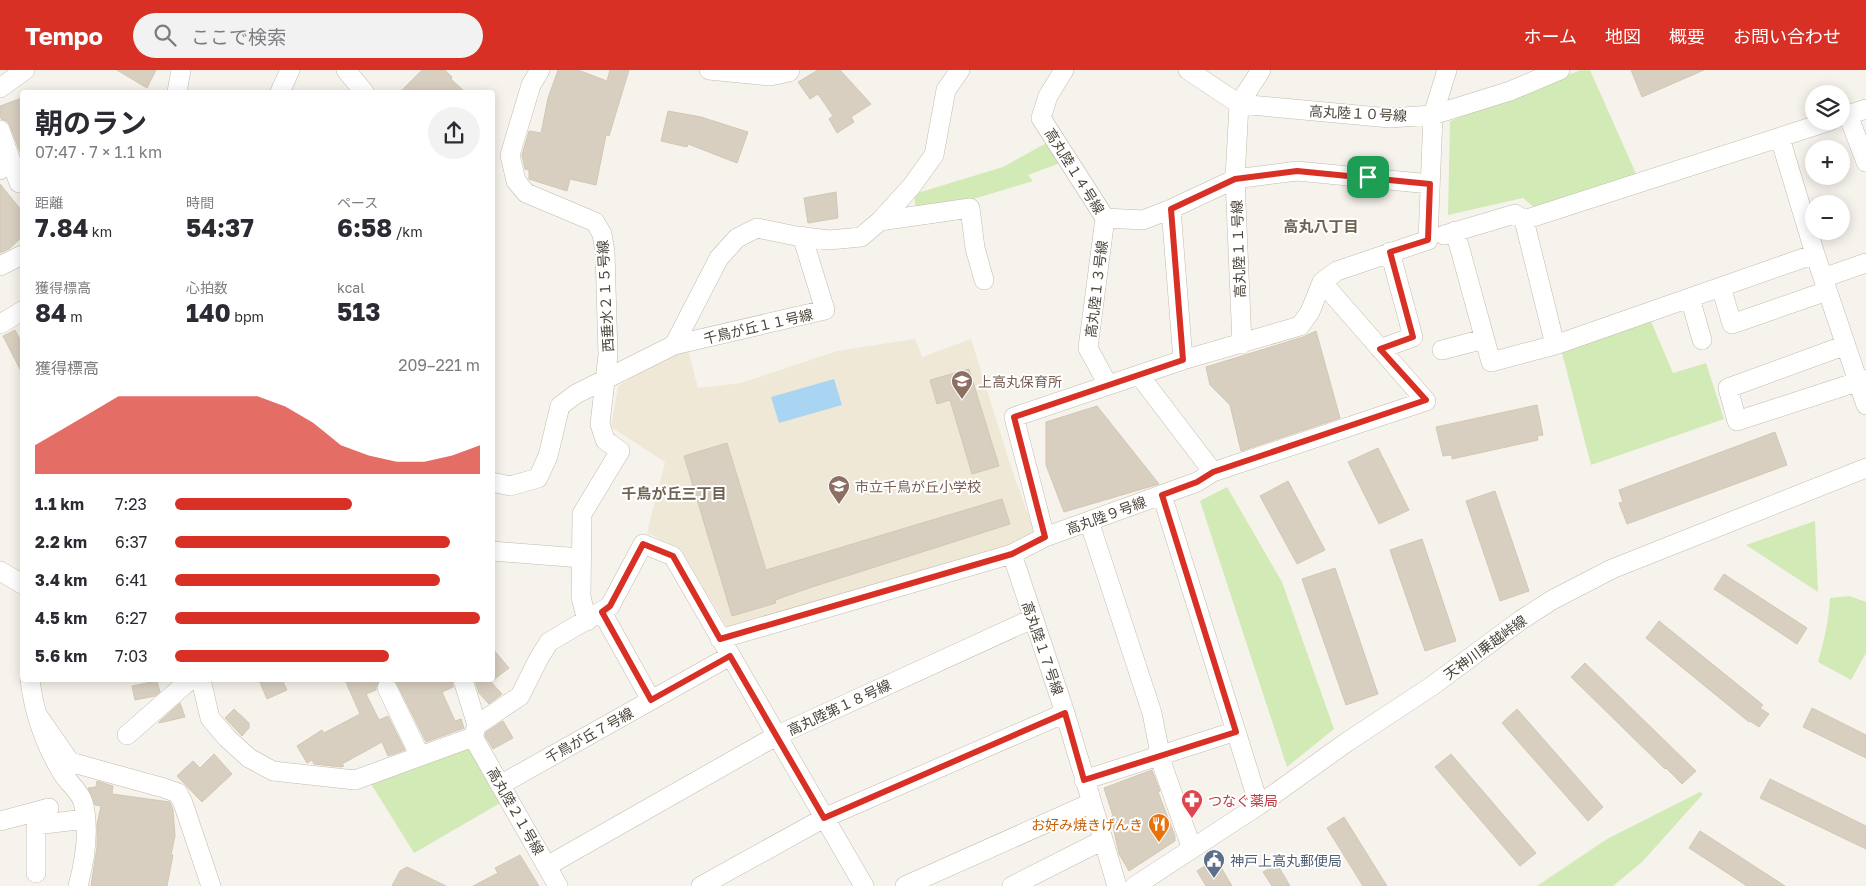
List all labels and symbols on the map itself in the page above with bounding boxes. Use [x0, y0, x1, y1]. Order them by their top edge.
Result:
street label: 高丸陸１０号線 [1309, 102, 1407, 124]
street label: 高丸陸１４号線 [1042, 125, 1108, 217]
pin [1347, 156, 1389, 198]
street label: 高丸陸１１号線 [1228, 200, 1248, 298]
district label: 高丸八丁目 [1283, 217, 1359, 235]
street label: 高丸陸１３号線 [1082, 239, 1110, 339]
street label: 西垂水２１５号線 [594, 240, 616, 352]
street label: 千鳥が丘１１号線 [702, 305, 814, 347]
school or university icon: 上高丸保育所 [950, 369, 974, 400]
place label: 上高丸保育所 [978, 373, 1062, 390]
school or university icon: 市立千鳥が丘小学校 [827, 474, 851, 505]
place label: 市立千鳥が丘小学校 [855, 478, 981, 495]
district label: 千鳥が丘三丁目 [621, 484, 727, 502]
street label: 高丸陸９号線 [1064, 493, 1148, 537]
street label: 高丸陸１７号線 [1019, 599, 1067, 697]
street label: 天神川乗越峠線 [1440, 611, 1530, 683]
street label: 高丸陸第１８号線 [785, 676, 893, 738]
street label: 千鳥が丘７号線 [542, 704, 636, 766]
street label: 高丸陸２１号線 [484, 764, 548, 858]
pharmacy icon: つなぐ薬局 [1180, 788, 1204, 819]
place label: つなぐ薬局 [1208, 792, 1278, 809]
restaurant icon: お好み焼きげんき [1147, 812, 1171, 843]
place label: お好み焼きげんき [1031, 816, 1143, 833]
public building icon: 神戸上高丸郵便局 [1202, 848, 1226, 879]
place label: 神戸上高丸郵便局 [1230, 852, 1342, 869]

